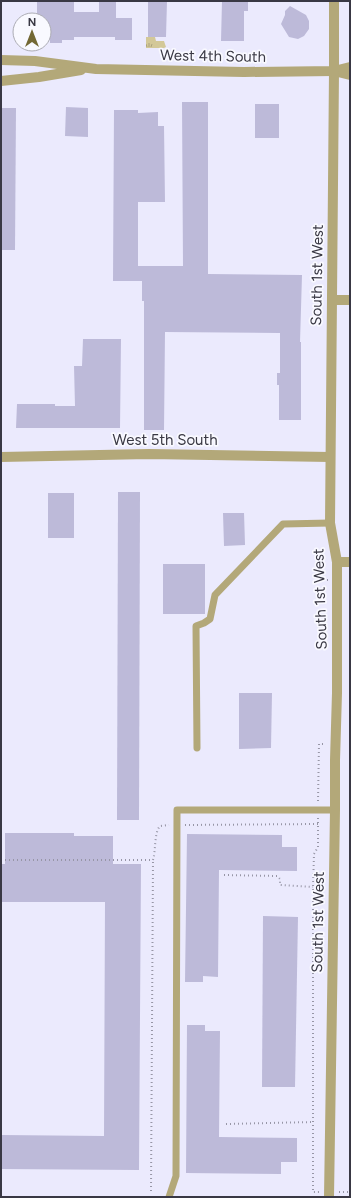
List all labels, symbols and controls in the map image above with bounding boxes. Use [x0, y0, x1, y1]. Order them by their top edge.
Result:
north arrow [12, 12, 52, 52]
text: N [28, 16, 36, 29]
street label: West 4th South [160, 46, 266, 66]
street label: South 1st West [307, 224, 327, 326]
street label: West 5th South [112, 431, 218, 449]
street label: South 1st West [309, 548, 331, 650]
street label: South 1st West [308, 871, 328, 973]

